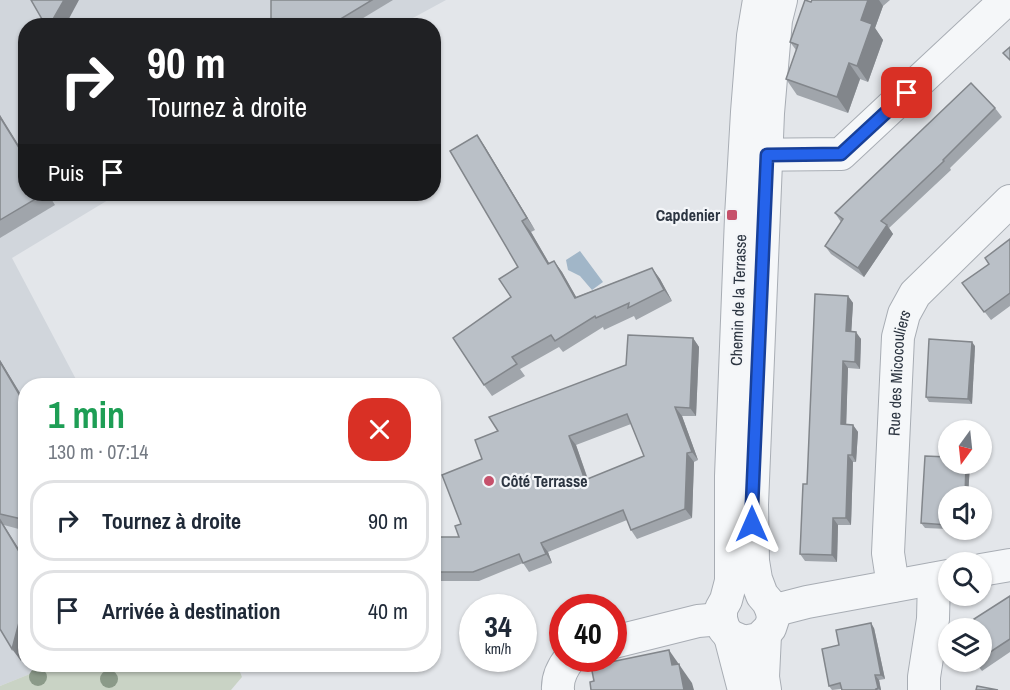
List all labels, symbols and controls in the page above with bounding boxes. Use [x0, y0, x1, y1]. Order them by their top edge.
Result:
text: 90 m [147, 35, 226, 91]
icon: right [48, 42, 126, 120]
pin [881, 67, 932, 118]
icon: arrive [890, 76, 923, 109]
text: Tournez à droite [147, 89, 307, 125]
icon: arrive [96, 156, 129, 189]
text: Puis [48, 158, 84, 188]
place label: Capdenier [656, 204, 721, 226]
marker: Capdenier [725, 208, 739, 222]
street label: Chemin de la Terrasse [725, 234, 751, 366]
street label: Rue des Micocouliers [882, 305, 916, 436]
text: 1 min [48, 391, 125, 439]
button: close [348, 398, 411, 461]
north arrow [938, 420, 992, 474]
map controls [938, 420, 992, 672]
text: 130 m · 07:14 [48, 438, 148, 465]
place label: Côté Terrasse [501, 470, 588, 492]
marker: Côté Terrasse [482, 474, 496, 488]
button: sound [938, 486, 992, 540]
position arrow [720, 492, 784, 556]
icon: right [51, 504, 84, 537]
text: Tournez à droite [102, 506, 241, 536]
text: 90 m [368, 506, 408, 536]
button: search [938, 552, 992, 606]
icon: arrive [51, 594, 84, 627]
speed limit sign: 40 [549, 594, 627, 672]
text: Arrivée à destination [102, 596, 280, 626]
text: 40 m [368, 596, 408, 626]
text: 34 [484, 606, 512, 646]
button: layers [938, 618, 992, 672]
text: km/h [485, 638, 511, 659]

